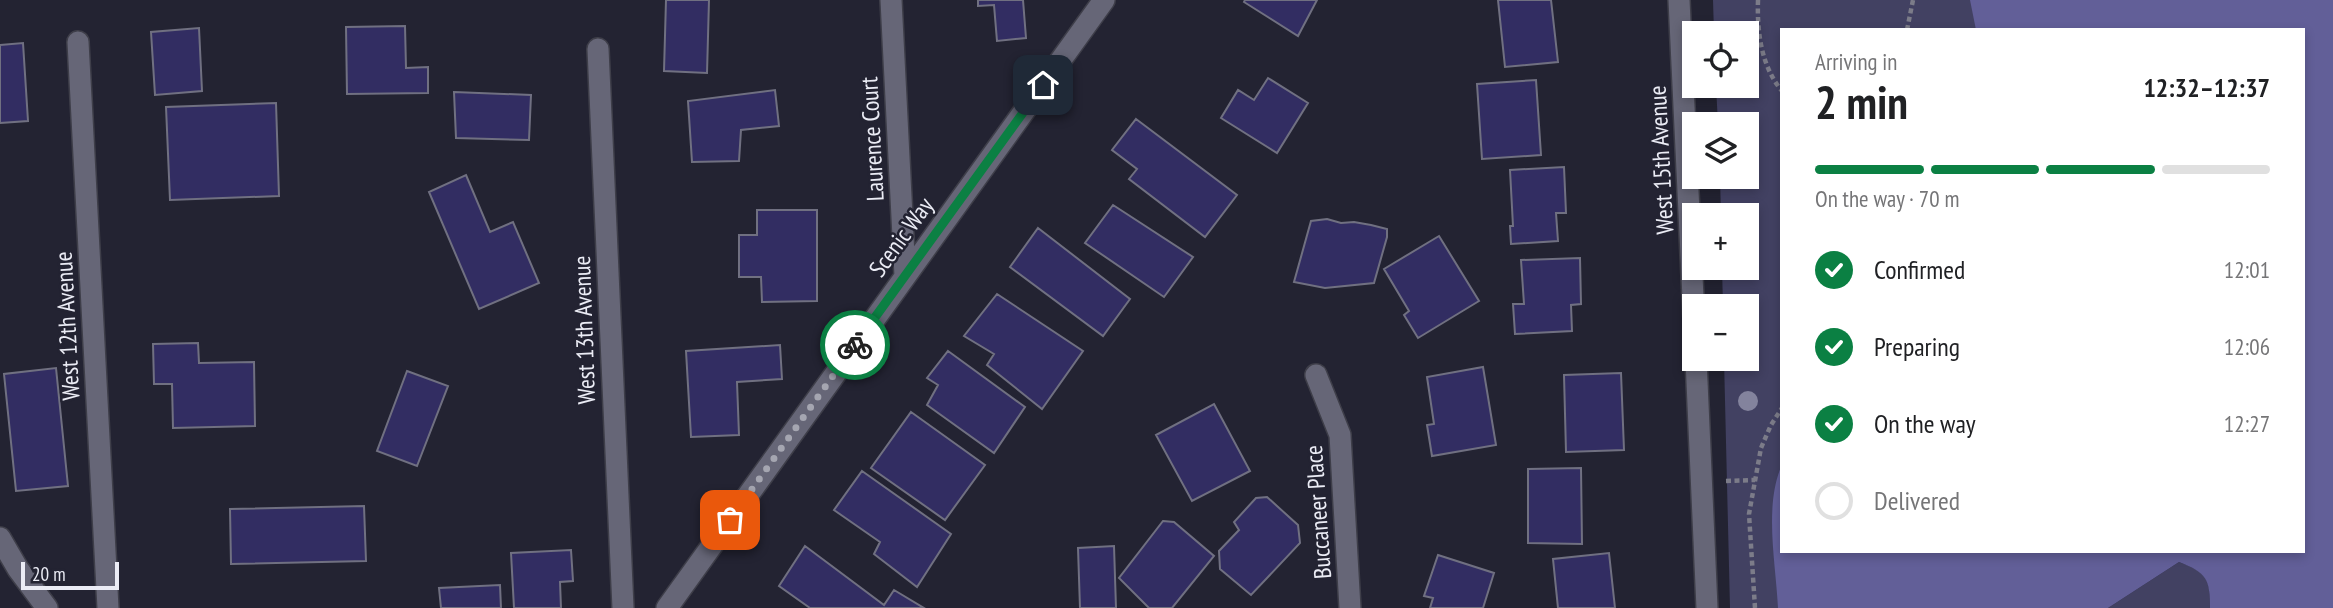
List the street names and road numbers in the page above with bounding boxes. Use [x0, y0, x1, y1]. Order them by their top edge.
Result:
street label: Laurence Court [853, 76, 891, 202]
street label: West 15th Avenue [1642, 85, 1680, 235]
street label: Scenic Way [862, 191, 940, 283]
street label: West 12th Avenue [48, 251, 86, 401]
street label: West 13th Avenue [566, 255, 602, 405]
street label: Buccaneer Place [1298, 444, 1338, 580]

